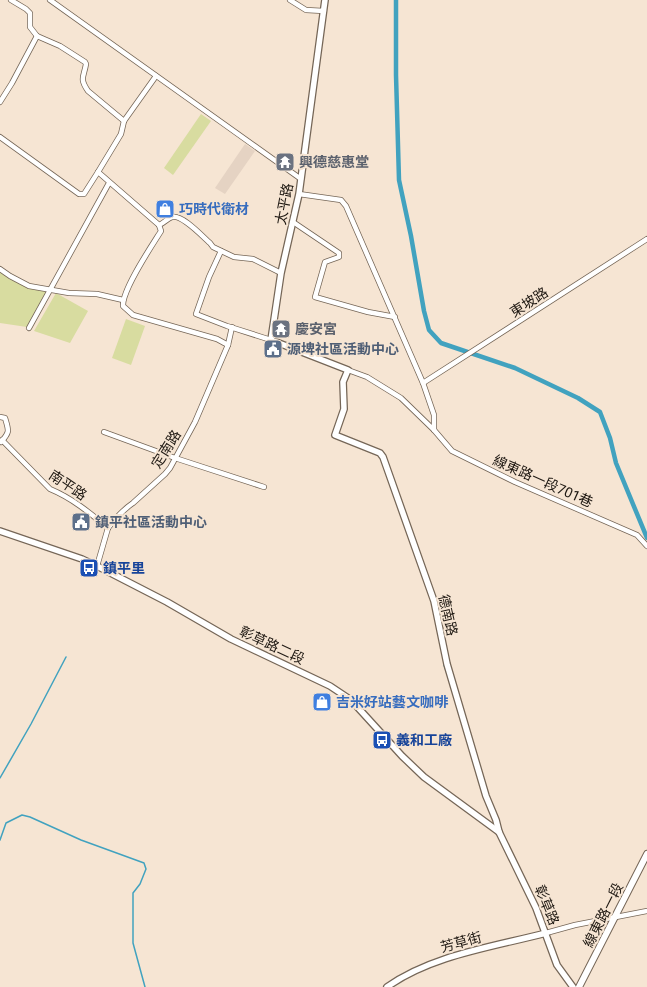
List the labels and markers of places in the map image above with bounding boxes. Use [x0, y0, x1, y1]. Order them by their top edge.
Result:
temple icon: 興德慈惠堂 [274, 151, 296, 173]
place label: 興德慈惠堂 [299, 154, 369, 170]
shop icon: 巧時代衛材 [154, 198, 176, 220]
place label: 巧時代衛材 [179, 201, 249, 217]
temple icon: 慶安宮 [270, 318, 292, 340]
place label: 慶安宮 [295, 321, 337, 337]
public building icon: 源埤社區活動中心 [262, 338, 284, 360]
place label: 源埤社區活動中心 [287, 341, 399, 357]
public building icon: 鎮平社區活動中心 [70, 511, 92, 533]
place label: 鎮平社區活動中心 [95, 514, 207, 530]
bus stop icon: 鎮平里 [78, 557, 100, 579]
place label: 鎮平里 [103, 560, 145, 576]
shop icon: 吉米好站藝文咖啡 [311, 691, 333, 713]
place label: 吉米好站藝文咖啡 [336, 694, 449, 710]
bus stop icon: 義和工廠 [371, 729, 393, 751]
place label: 義和工廠 [396, 732, 452, 748]

